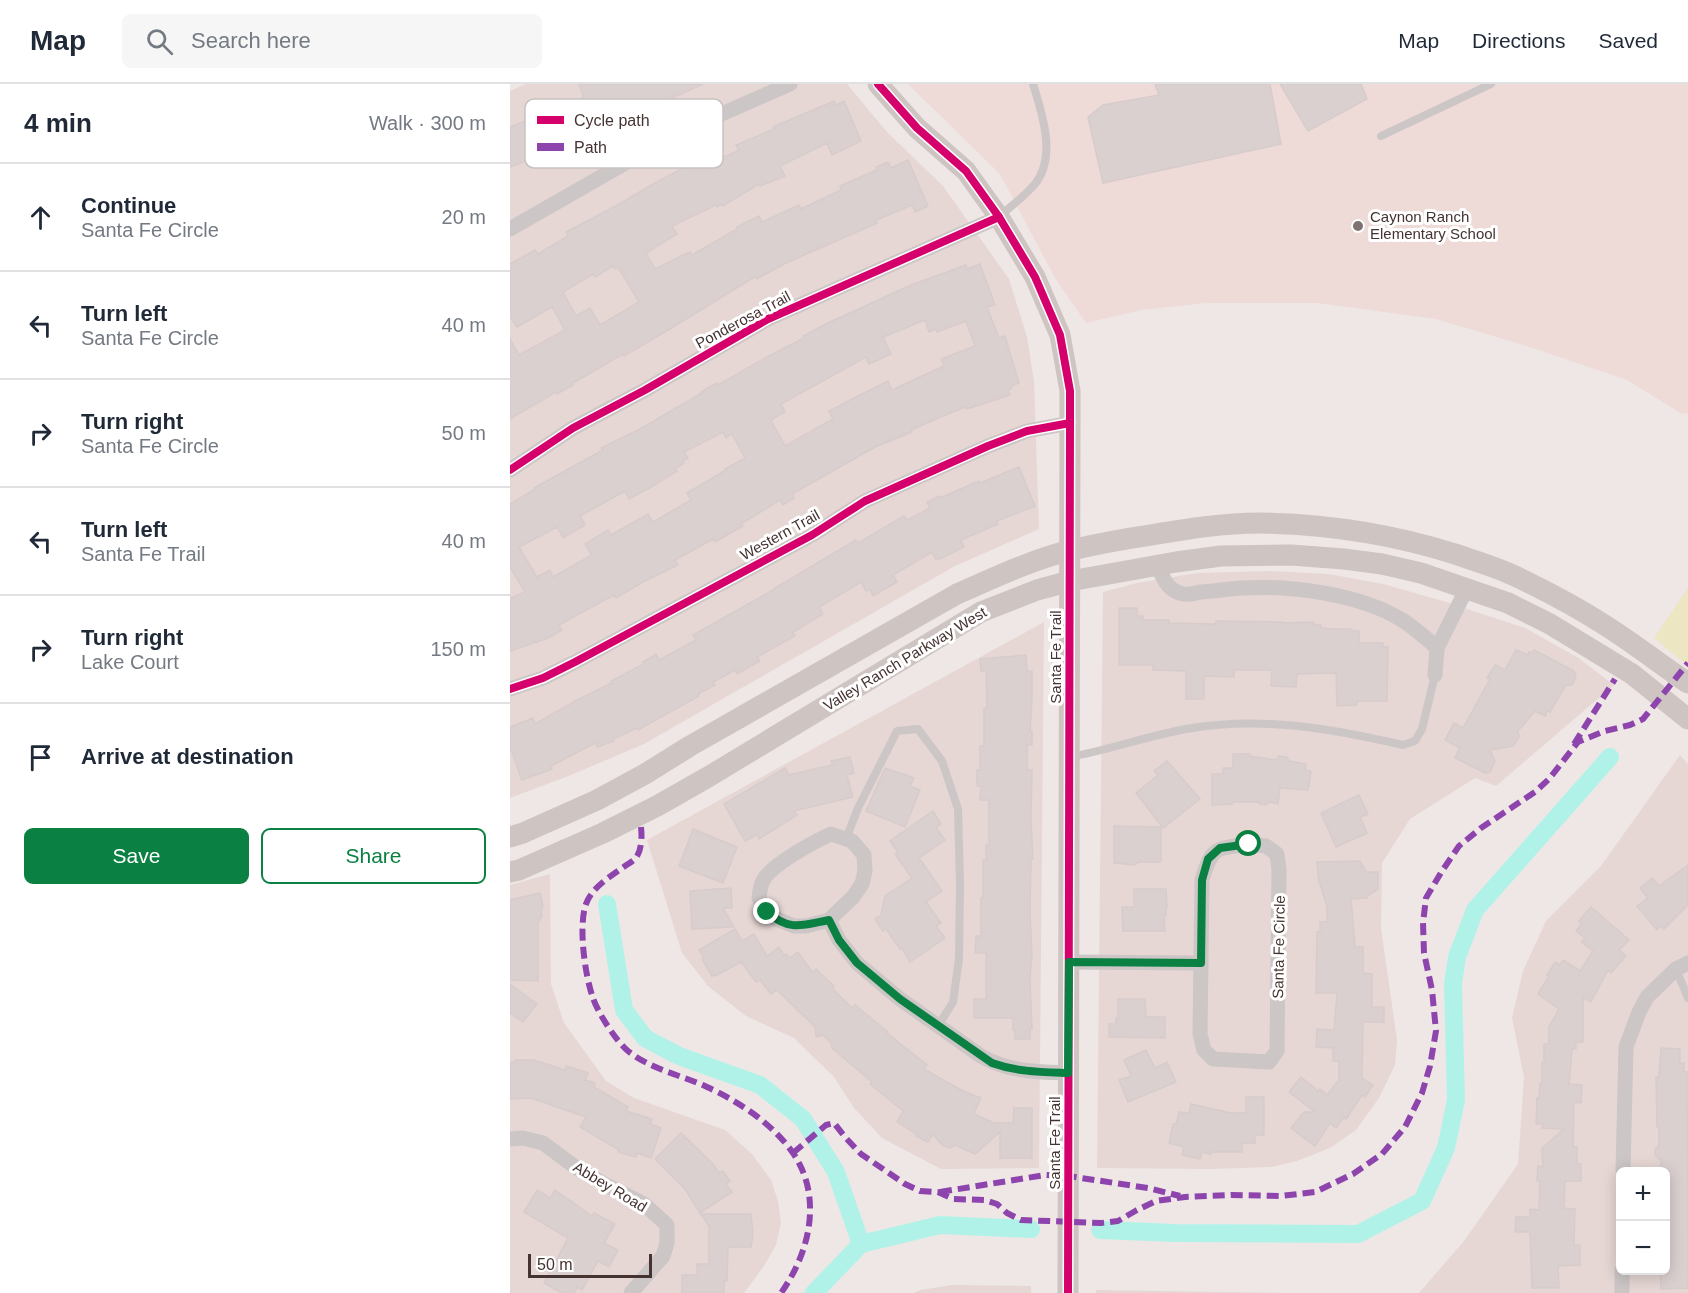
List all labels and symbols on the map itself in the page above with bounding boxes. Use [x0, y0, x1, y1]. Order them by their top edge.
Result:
legend [525, 99, 723, 168]
text: Cycle path [574, 112, 650, 129]
text: Path [574, 139, 607, 156]
place label: Caynon Ranch Elementary School [1370, 208, 1496, 242]
marker: Caynon Ranch Elementary School [1351, 219, 1365, 233]
street label: Ponderosa Trail [692, 287, 793, 352]
street label: Western Trail [737, 506, 822, 563]
street label: Valley Ranch Parkway West [820, 603, 990, 714]
street label: Santa Fe Trail [1047, 610, 1064, 704]
route start [1235, 830, 1261, 856]
street label: Santa Fe Circle [1269, 895, 1288, 999]
route end [753, 898, 779, 924]
street label: Santa Fe Trail [1046, 1096, 1063, 1190]
street label: Abbey Road [570, 1158, 650, 1215]
scale bar [528, 1251, 652, 1278]

